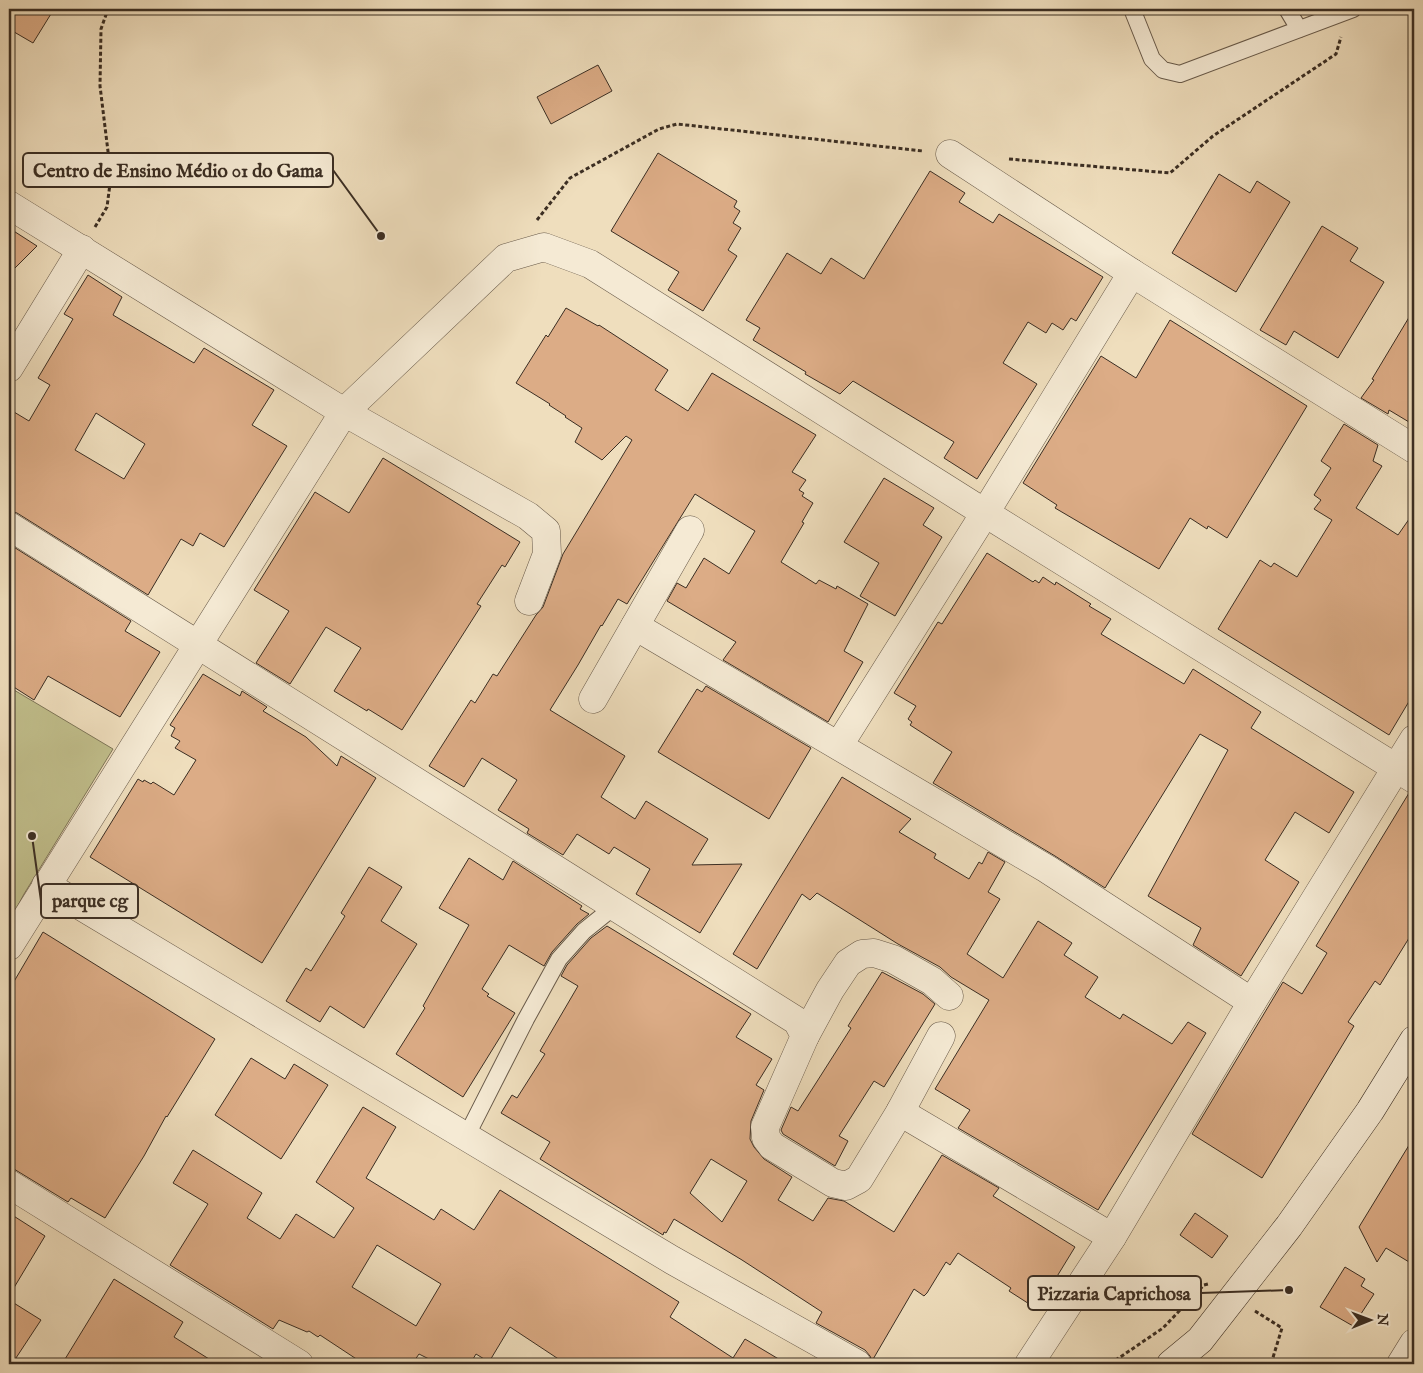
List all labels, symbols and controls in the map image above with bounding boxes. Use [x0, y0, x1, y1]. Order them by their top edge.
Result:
callout: Centro de Ensino Médio 01 do Gama [23, 153, 333, 187]
text: Centro de Ensino Médio 01 do Gama [33, 160, 324, 184]
callout: parque cg [41, 884, 138, 918]
text: parque cg [51, 890, 129, 914]
callout: Pizzaria Caprichosa [1028, 1276, 1201, 1310]
text: Pizzaria Caprichosa [1037, 1283, 1192, 1307]
north arrow [1346, 1296, 1396, 1346]
text: N [1373, 1313, 1391, 1326]

